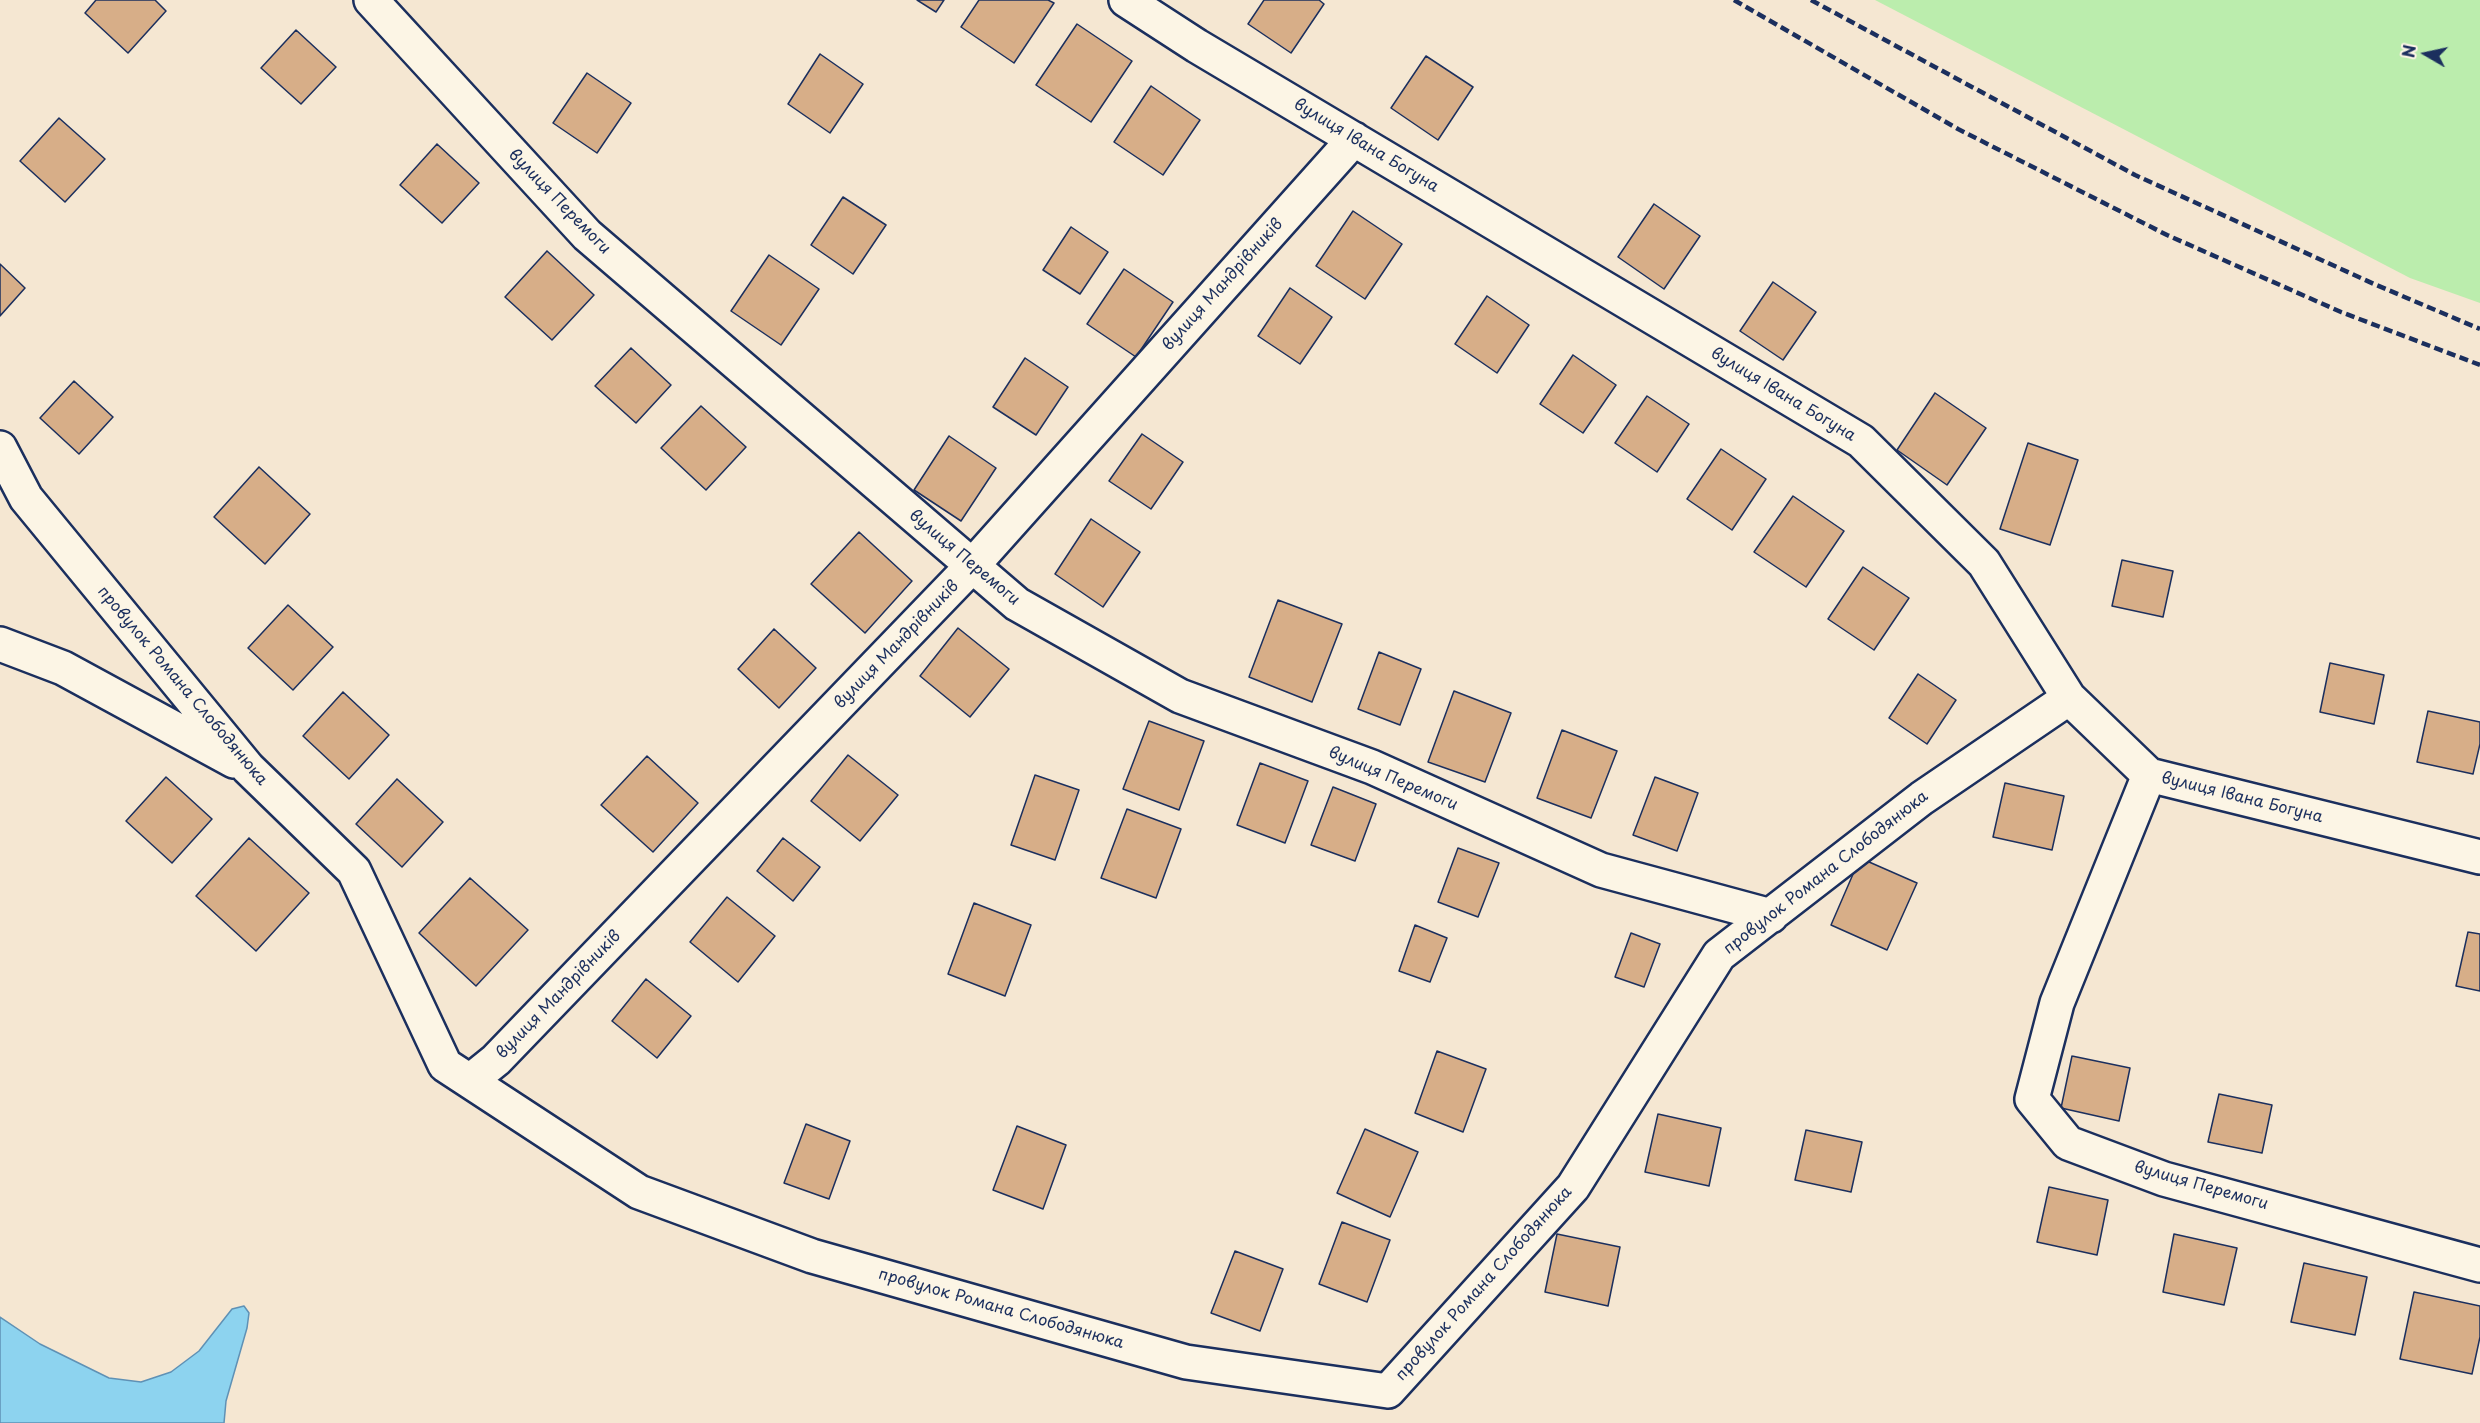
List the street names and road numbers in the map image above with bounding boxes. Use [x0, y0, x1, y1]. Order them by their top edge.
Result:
street label: вулиця Івана Богуна [1290, 95, 1442, 197]
street label: вулиця Перемоги [504, 146, 614, 258]
street label: вулиця Мандрівників [1159, 215, 1287, 355]
street label: вулиця Івана Богуна [1707, 344, 1859, 446]
street label: вулиця Перемоги [905, 506, 1023, 610]
street label: вулиця Мандрівників [831, 577, 963, 713]
street label: провулок Романа Слободянюка [93, 582, 271, 790]
street label: вулиця Перемоги [1326, 743, 1460, 815]
street label: вулиця Івана Богуна [2159, 769, 2325, 827]
street label: провулок Романа Слободянюка [1720, 787, 1932, 959]
street label: вулиця Мандрівників [493, 927, 625, 1063]
street label: вулиця Перемоги [2132, 1158, 2270, 1214]
street label: провулок Романа Слободянюка [1392, 1183, 1576, 1385]
street label: провулок Романа Слободянюка [876, 1265, 1126, 1353]

